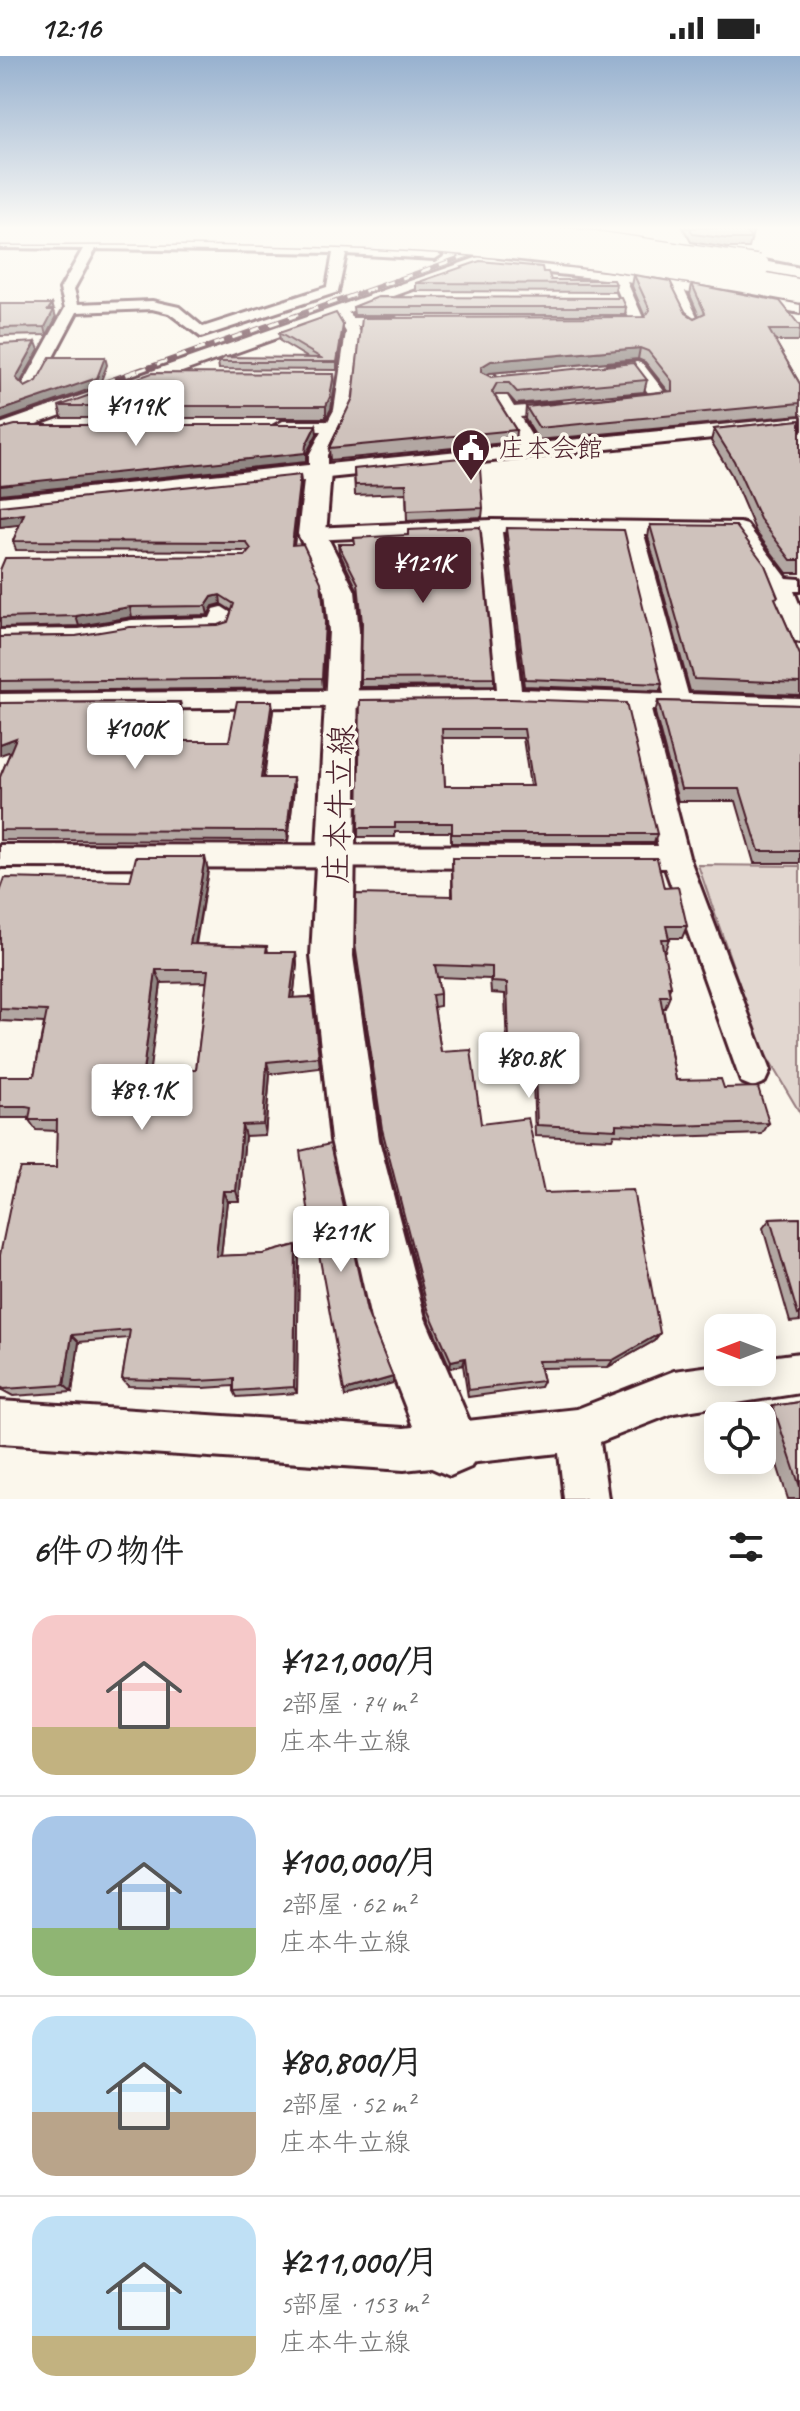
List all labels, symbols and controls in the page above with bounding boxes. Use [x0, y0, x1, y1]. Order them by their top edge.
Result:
text: 12:16 [40, 9, 101, 47]
pin: ¥119K [80, 380, 192, 448]
text: ¥119K [106, 389, 166, 422]
public building icon: 庄本会館 [450, 427, 492, 482]
place label: 庄本会館 [499, 432, 603, 465]
pin: ¥121K [367, 537, 479, 605]
text: ¥121K [393, 546, 453, 579]
pin: ¥100K [79, 703, 191, 771]
text: ¥100K [105, 712, 165, 745]
street label: 庄本牛立線 [316, 723, 362, 885]
pin: ¥80.8K [464, 1032, 594, 1100]
text: ¥80.8K [496, 1041, 562, 1074]
pin: ¥89.1K [77, 1064, 207, 1132]
text: ¥89.1K [110, 1073, 174, 1106]
pin: ¥211K [285, 1206, 397, 1274]
text: ¥211K [311, 1215, 371, 1248]
north arrow [704, 1314, 776, 1386]
map controls [704, 1314, 776, 1474]
button: locate [704, 1402, 776, 1474]
icon: filters [724, 1525, 768, 1569]
text: 6件の物件 [32, 1529, 184, 1572]
text: ¥121,000/月 [280, 1639, 439, 1682]
icon: home [96, 1647, 192, 1743]
text: 2部屋 · 74 m² [280, 1687, 414, 1720]
text: 庄本牛立線 [280, 1725, 410, 1758]
text: ¥100,000/月 [280, 1840, 439, 1883]
icon: home [96, 1848, 192, 1944]
text: 2部屋 · 62 m² [280, 1888, 414, 1921]
text: 庄本牛立線 [280, 1926, 410, 1959]
text: ¥80,800/月 [280, 2040, 424, 2083]
icon: home [96, 2048, 192, 2144]
text: 2部屋 · 52 m² [280, 2088, 414, 2121]
text: 庄本牛立線 [280, 2126, 410, 2159]
text: ¥211,000/月 [280, 2240, 439, 2283]
icon: home [96, 2248, 192, 2344]
text: 5部屋 · 153 m² [280, 2288, 425, 2321]
text: 庄本牛立線 [280, 2326, 410, 2359]

